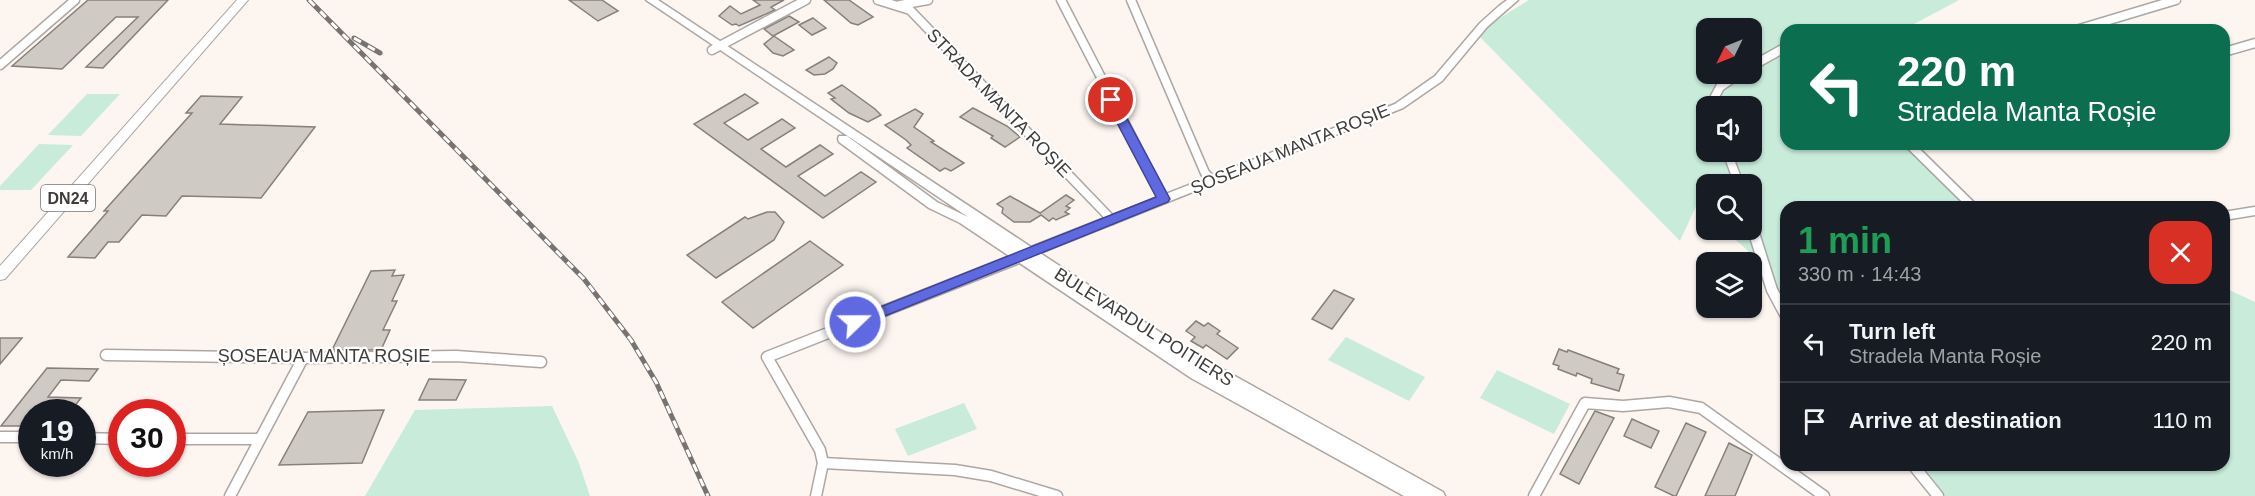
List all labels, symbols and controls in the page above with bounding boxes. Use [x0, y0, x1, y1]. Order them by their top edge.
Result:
north arrow [1696, 18, 1762, 84]
map controls [1696, 18, 1762, 318]
street label: STRADA MANTA ROȘIE [923, 25, 1075, 181]
icon: left [1798, 48, 1876, 126]
text: 220 m [1897, 48, 2016, 95]
pin [1085, 74, 1136, 125]
icon: arrive [1094, 83, 1127, 116]
button: sound [1696, 96, 1762, 162]
text: Stradela Manta Roșie [1897, 97, 2157, 127]
street label: ȘOSEAUA MANTA ROȘIE [1188, 100, 1392, 198]
button: search [1696, 174, 1762, 240]
road number: DN24 [41, 185, 95, 211]
text: 1 min [1798, 220, 1892, 261]
button: close [2149, 221, 2212, 284]
button: layers [1696, 252, 1762, 318]
text: 330 m · 14:43 [1798, 263, 1921, 285]
street label: BULEVARDUL POITIERS [1051, 264, 1237, 390]
position arrow [823, 290, 887, 354]
text: Turn left [1849, 319, 1935, 344]
icon: left [1798, 327, 1831, 360]
text: 220 m [2151, 330, 2212, 355]
text: Stradela Manta Roșie [1849, 345, 2041, 367]
street label: ȘOSEAUA MANTA ROȘIE [218, 346, 430, 366]
speed limit sign: 30 [108, 399, 186, 477]
icon: arrive [1798, 405, 1831, 438]
text: Arrive at destination [1849, 408, 2062, 433]
text: 110 m [2152, 408, 2212, 433]
text: 19 [40, 414, 74, 447]
text: km/h [41, 445, 73, 462]

